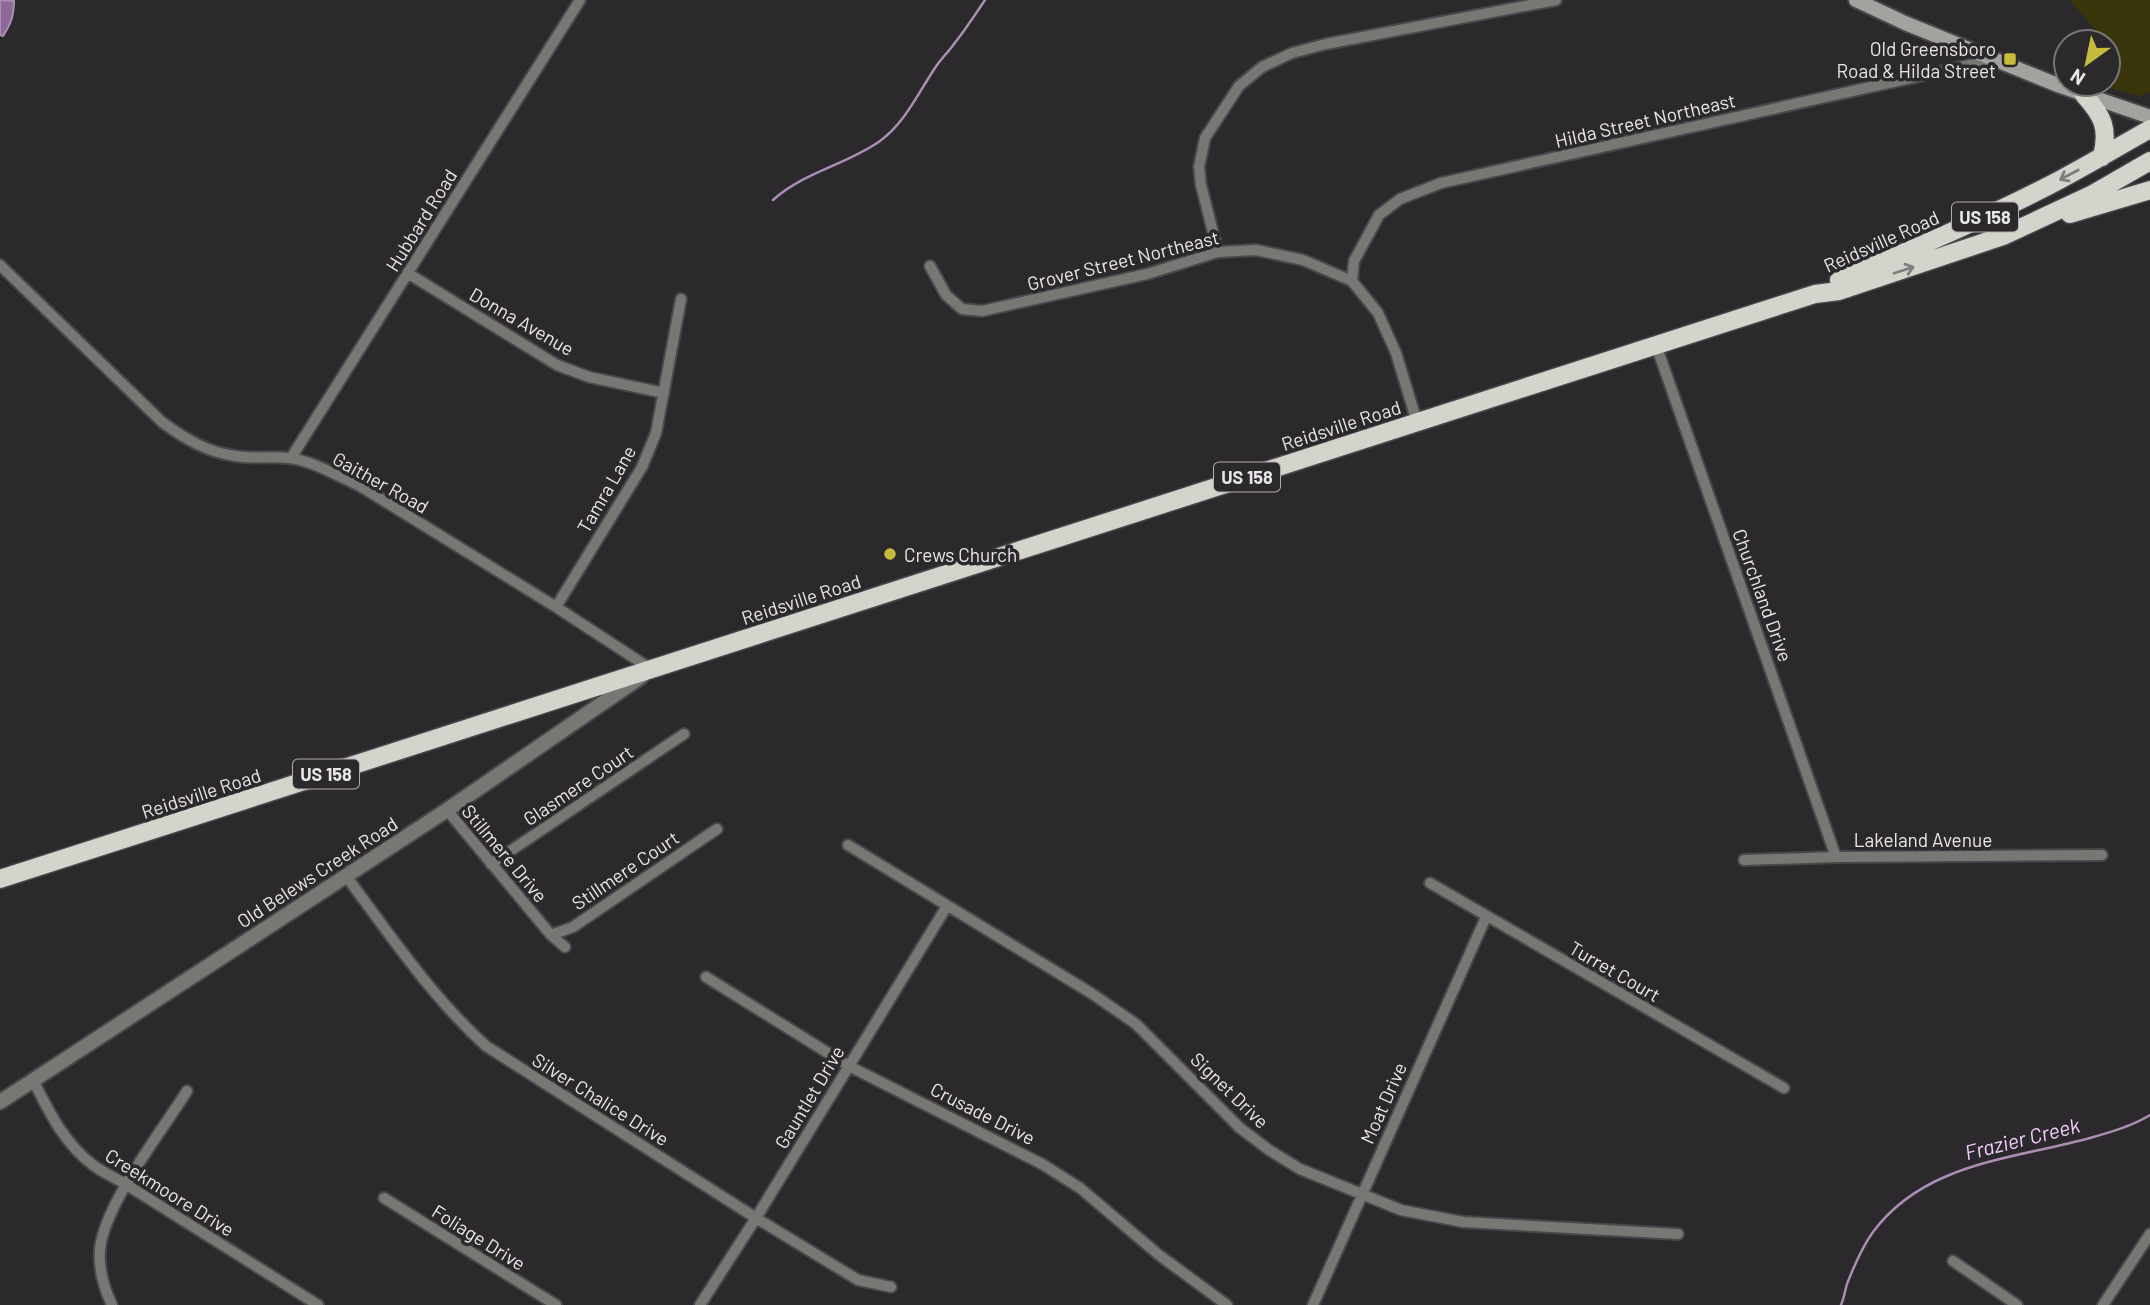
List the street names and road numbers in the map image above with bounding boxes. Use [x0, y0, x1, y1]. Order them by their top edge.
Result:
street label: Hilda Street Northeast [1553, 88, 1737, 152]
street label: Hubbard Road [380, 165, 462, 275]
road number: US 158 [1952, 202, 2018, 232]
street label: Reidsville Road [1820, 205, 1942, 277]
street label: Grover Street Northeast [1025, 225, 1221, 295]
street label: Donna Avenue [466, 282, 578, 360]
street label: Reidsville Road [1278, 395, 1404, 455]
street label: Tamra Lane [572, 441, 640, 537]
street label: Gaither Road [329, 446, 433, 518]
road number: US 158 [1214, 462, 1280, 491]
street label: Churchland Drive [1728, 525, 1798, 665]
street label: Reidsville Road [738, 569, 864, 629]
street label: Glasmere Court [519, 740, 637, 830]
road number: US 158 [293, 760, 359, 788]
street label: Reidsville Road [138, 763, 264, 823]
street label: Stillmere Drive [457, 799, 553, 907]
street label: Old Belews Creek Road [232, 812, 402, 932]
street label: Stillmere Court [567, 826, 683, 914]
street label: Lakeland Avenue [1854, 828, 1992, 851]
street label: Turret Court [1566, 936, 1664, 1006]
street label: Gauntlet Drive [769, 1041, 849, 1153]
street label: Signet Drive [1186, 1047, 1274, 1133]
street label: Silver Chalice Drive [528, 1048, 674, 1150]
street label: Moat Drive [1355, 1059, 1411, 1147]
street label: Crusade Drive [927, 1077, 1039, 1149]
street label: Creekmoore Drive [101, 1143, 239, 1241]
street label: Foliage Drive [428, 1199, 530, 1275]

